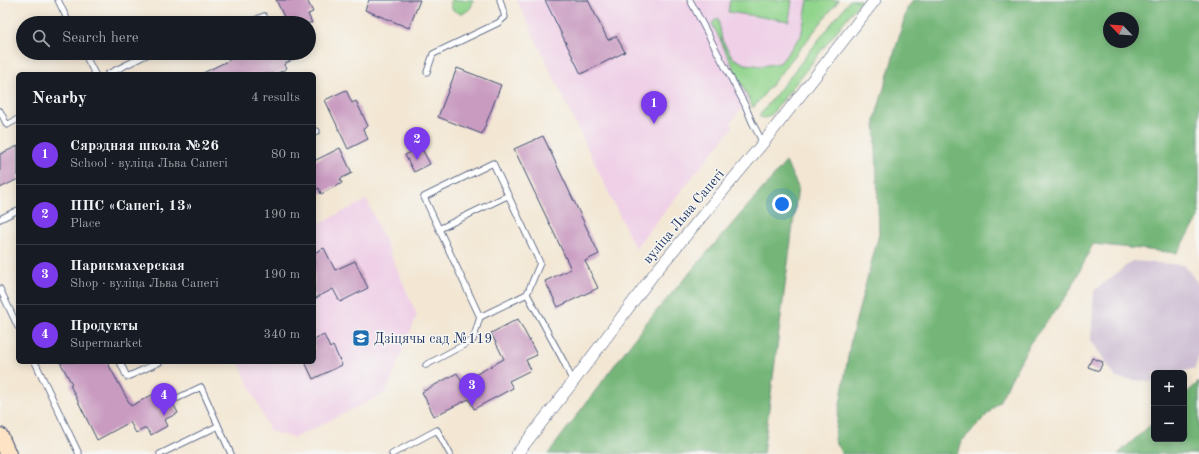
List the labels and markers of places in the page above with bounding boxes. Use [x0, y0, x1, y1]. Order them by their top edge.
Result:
pin: 1 [641, 91, 667, 124]
pin: 2 [404, 127, 430, 160]
school or university icon: Дзіцячы сад №119 [351, 328, 371, 348]
place label: Дзіцячы сад №119 [374, 332, 492, 346]
pin: 3 [459, 373, 485, 406]
pin: 4 [151, 383, 177, 416]

